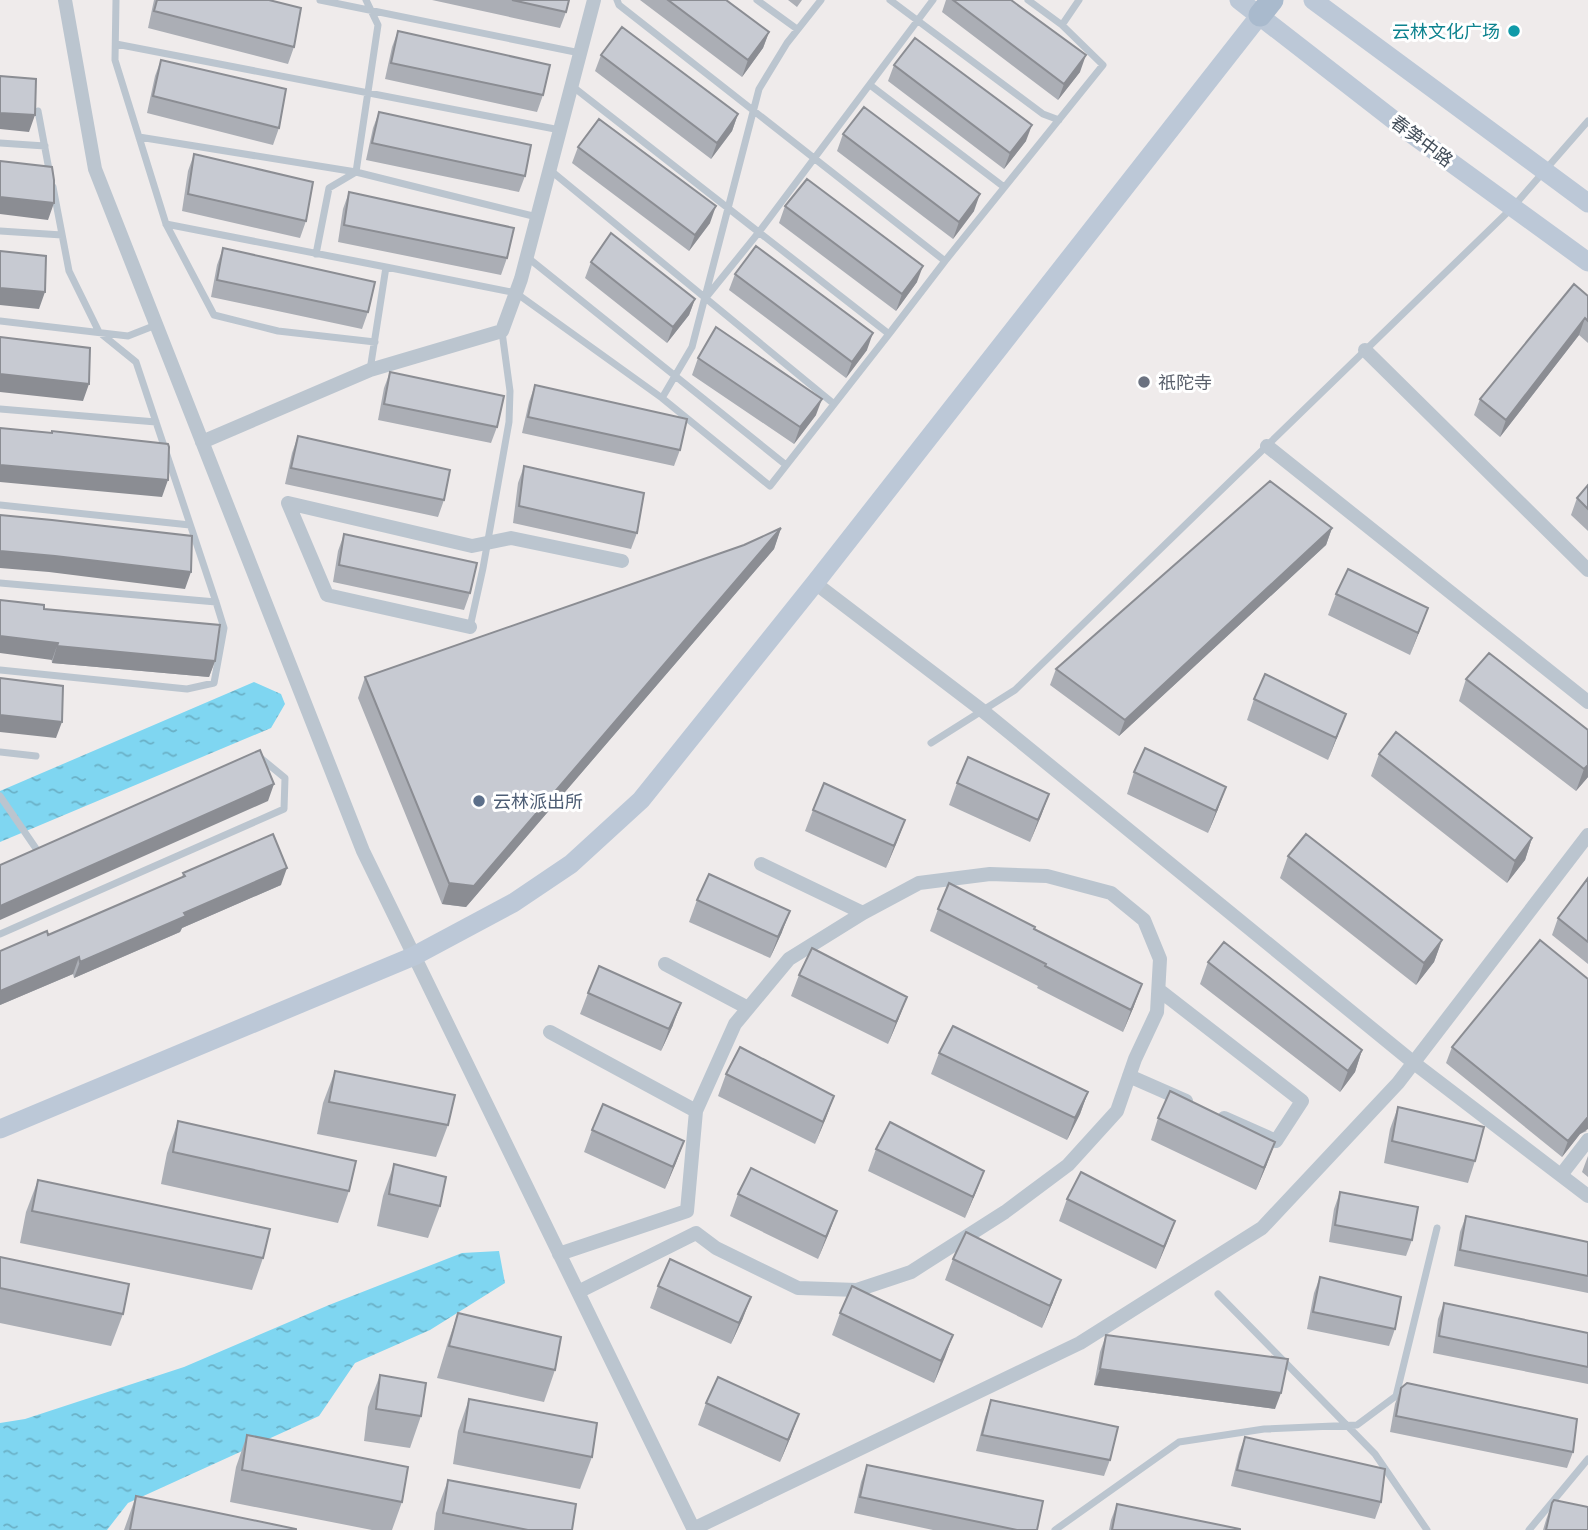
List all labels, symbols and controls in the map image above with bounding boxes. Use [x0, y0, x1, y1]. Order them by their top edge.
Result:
place label: 云林文化广场 [1392, 21, 1500, 42]
marker: 云林文化广场 [1506, 23, 1522, 39]
street label: 春笋中路 [1387, 111, 1457, 171]
place label: 祇陀寺 [1158, 372, 1212, 393]
marker: 祇陀寺 [1136, 374, 1152, 390]
place label: 云林派出所 [493, 791, 583, 812]
marker: 云林派出所 [471, 793, 487, 809]

